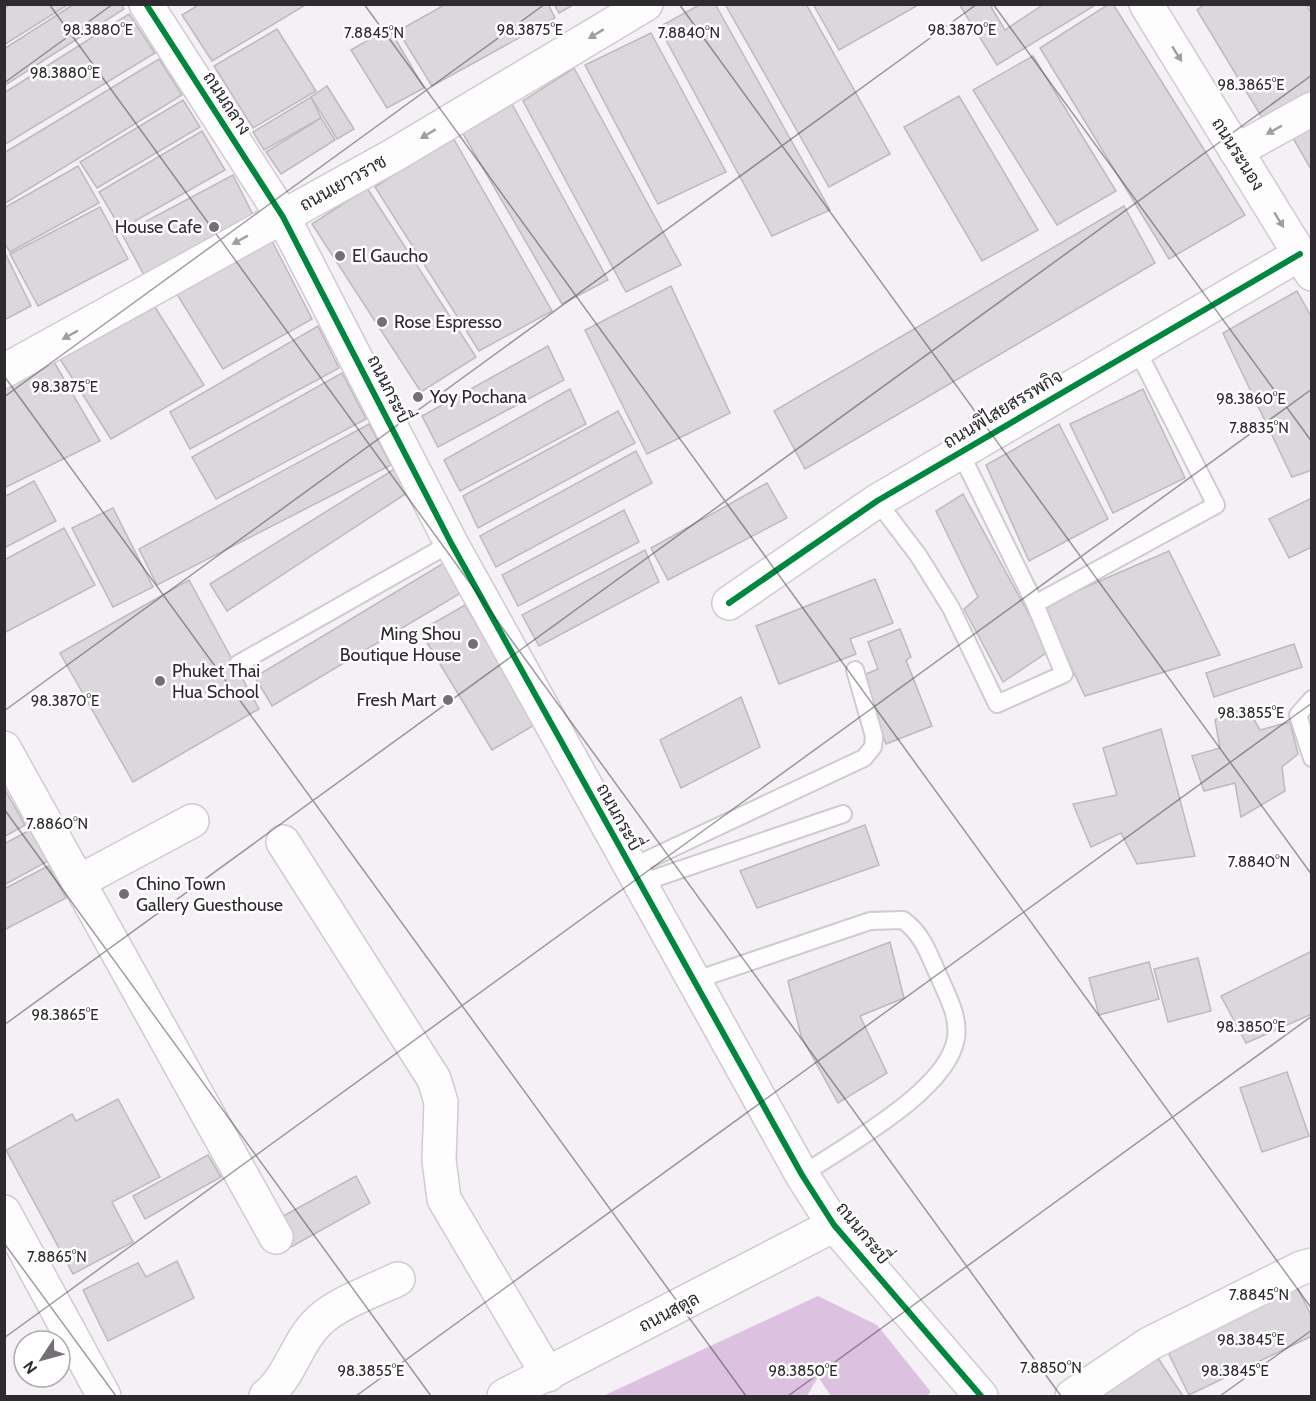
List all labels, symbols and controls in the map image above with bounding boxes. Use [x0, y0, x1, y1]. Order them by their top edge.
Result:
text: 98.3880°E [63, 21, 133, 39]
text: 98.3875°E [497, 21, 563, 39]
text: 98.3870°E [928, 21, 996, 39]
text: 7.8845°N [344, 24, 404, 42]
text: 7.8840°N [658, 24, 720, 42]
one-way arrow [588, 29, 604, 40]
one-way arrow [1171, 46, 1182, 62]
text: 98.3880°E [30, 64, 100, 82]
street label: ถนนถลาง [198, 67, 256, 139]
text: 98.3865°E [1217, 76, 1285, 94]
street label: ถนนระนอง [1207, 113, 1269, 195]
one-way arrow [1265, 125, 1282, 135]
one-way arrow [420, 129, 436, 140]
street label: ถนนเยาวราช [296, 150, 390, 216]
one-way arrow [1274, 212, 1285, 228]
place label: House Cafe [115, 216, 202, 238]
marker: House Cafe [207, 220, 221, 234]
one-way arrow [231, 235, 248, 245]
place label: El Gaucho [352, 245, 428, 267]
marker: El Gaucho [333, 249, 347, 263]
place label: Rose Espresso [394, 311, 502, 333]
marker: Rose Espresso [375, 315, 389, 329]
one-way arrow [61, 330, 78, 340]
street label: ถนนกระบี่ [362, 349, 420, 427]
street label: ถนนพิไสยสรรพกิจ [938, 363, 1067, 453]
text: 98.3875°E [32, 378, 98, 396]
place label: Yoy Pochana [429, 386, 527, 408]
marker: Yoy Pochana [411, 390, 425, 404]
text: 98.3860°E [1216, 390, 1286, 408]
text: 7.8835°N [1229, 419, 1289, 437]
place label: Ming Shou Boutique House [340, 623, 461, 666]
marker: Ming Shou Boutique House [466, 637, 480, 651]
place label: Phuket Thai Hua School [172, 660, 260, 703]
marker: Phuket Thai Hua School [153, 674, 167, 688]
place label: Fresh Mart [357, 689, 436, 711]
text: 98.3870°E [31, 692, 99, 710]
marker: Fresh Mart [441, 693, 455, 707]
text: 98.3855°E [1218, 704, 1284, 722]
street label: ถนนกระบี่ [592, 777, 651, 855]
text: 7.8860°N [26, 815, 88, 833]
text: 7.8840°N [1228, 853, 1290, 871]
place label: Chino Town Gallery Guesthouse [136, 873, 283, 916]
marker: Chino Town Gallery Guesthouse [117, 887, 131, 901]
text: 98.3865°E [31, 1006, 99, 1024]
text: 98.3850°E [1216, 1018, 1286, 1036]
street label: ถนนกระบี่ [831, 1194, 899, 1269]
text: 7.8865°N [27, 1248, 87, 1266]
text: 7.8845°N [1229, 1286, 1289, 1304]
street label: ถนนสตูล [635, 1287, 704, 1339]
north arrow [12, 1329, 72, 1389]
text: 98.3845°E [1217, 1331, 1285, 1349]
text: N [19, 1357, 41, 1378]
text: 7.8850°N [1020, 1359, 1082, 1377]
text: 98.3855°E [338, 1362, 404, 1380]
text: 98.3850°E [768, 1362, 838, 1380]
text: 98.3845°E [1201, 1362, 1269, 1380]

